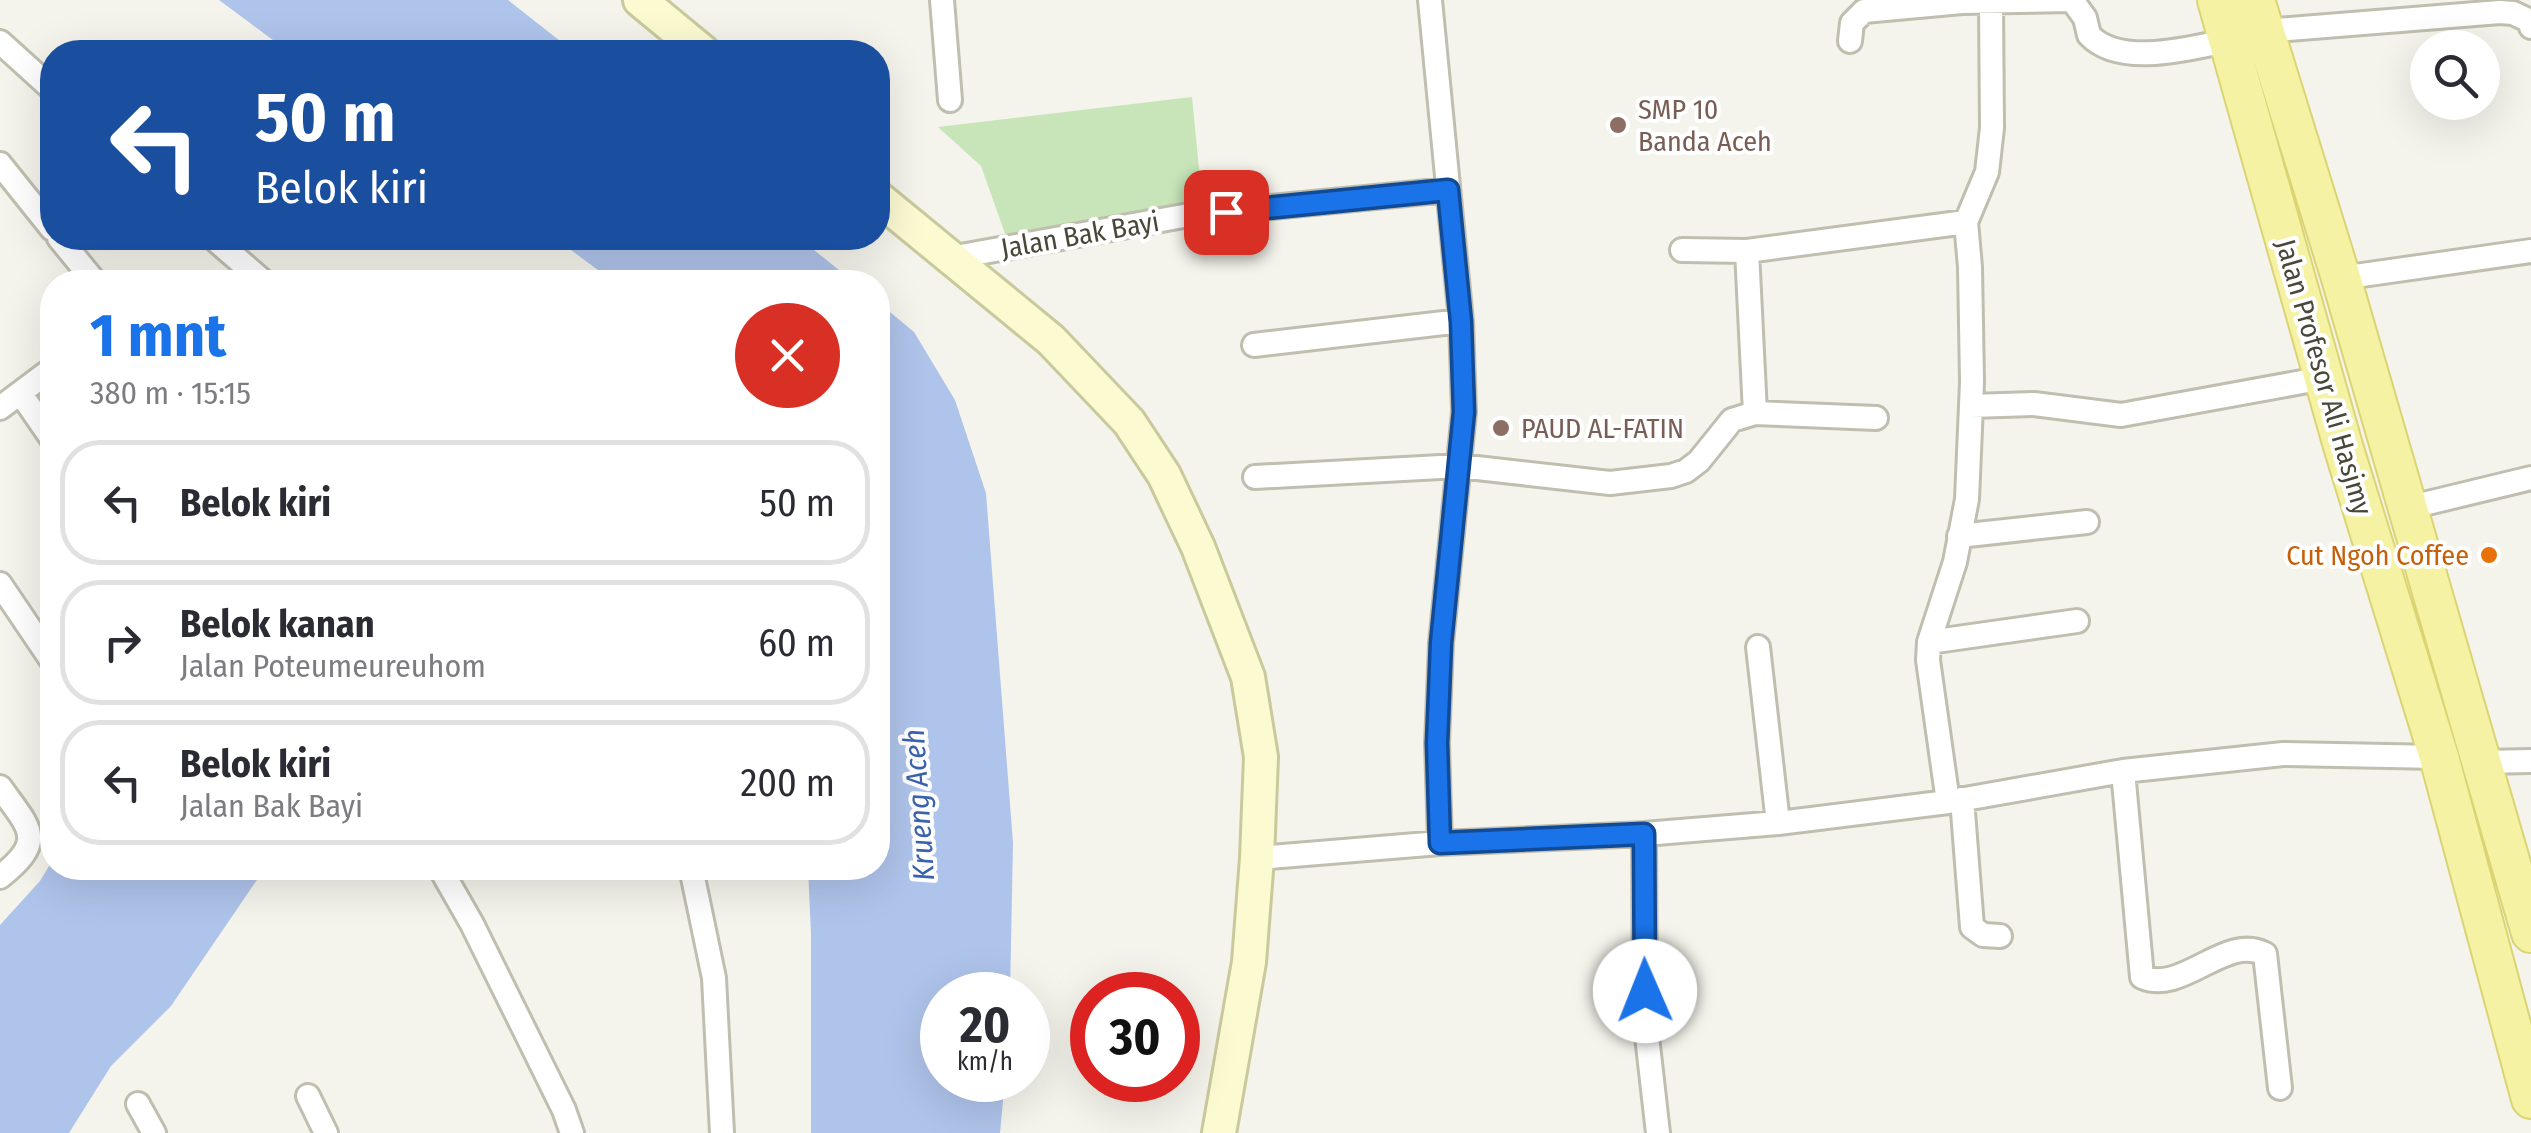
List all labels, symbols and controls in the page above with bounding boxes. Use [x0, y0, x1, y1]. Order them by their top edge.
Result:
map controls [2410, 30, 2500, 120]
button: search [2410, 30, 2500, 120]
text: 50 m [255, 76, 396, 160]
icon: left [90, 80, 220, 210]
place label: SMP 10 Banda Aceh [1638, 93, 1772, 158]
marker: SMP 10 Banda Aceh [1607, 114, 1629, 136]
text: Belok kiri [255, 161, 428, 215]
pin [1184, 170, 1269, 255]
icon: arrive [1199, 185, 1254, 240]
street label: Jalan Bak Bayi [998, 205, 1162, 265]
street label: Jalan Profesor Ali Hasjmy [2269, 235, 2379, 519]
text: 1 mnt [90, 300, 226, 372]
button: close [735, 303, 840, 408]
text: 380 m · 15:15 [90, 374, 251, 412]
place label: PAUD AL-FATIN [1521, 412, 1684, 445]
marker: PAUD AL-FATIN [1490, 417, 1512, 439]
icon: left [95, 475, 150, 530]
text: Belok kiri [180, 480, 331, 526]
text: 50 m [760, 480, 835, 526]
place label: Cut Ngoh Coffee [2286, 539, 2469, 572]
marker: Cut Ngoh Coffee [2478, 544, 2500, 566]
text: Belok kanan [180, 601, 375, 647]
icon: right [95, 615, 150, 670]
text: 60 m [758, 620, 835, 666]
text: Jalan Poteumeureuhom [180, 647, 486, 685]
water label: Krueng Aceh [896, 728, 942, 882]
text: Belok kiri [180, 741, 331, 787]
icon: left [95, 755, 150, 810]
text: 200 m [740, 760, 835, 806]
text: Jalan Bak Bayi [180, 787, 363, 825]
position arrow [1593, 939, 1697, 1043]
speed limit sign: 30 [1070, 972, 1200, 1102]
text: 20 [960, 995, 1010, 1055]
text: km/h [957, 1047, 1013, 1077]

